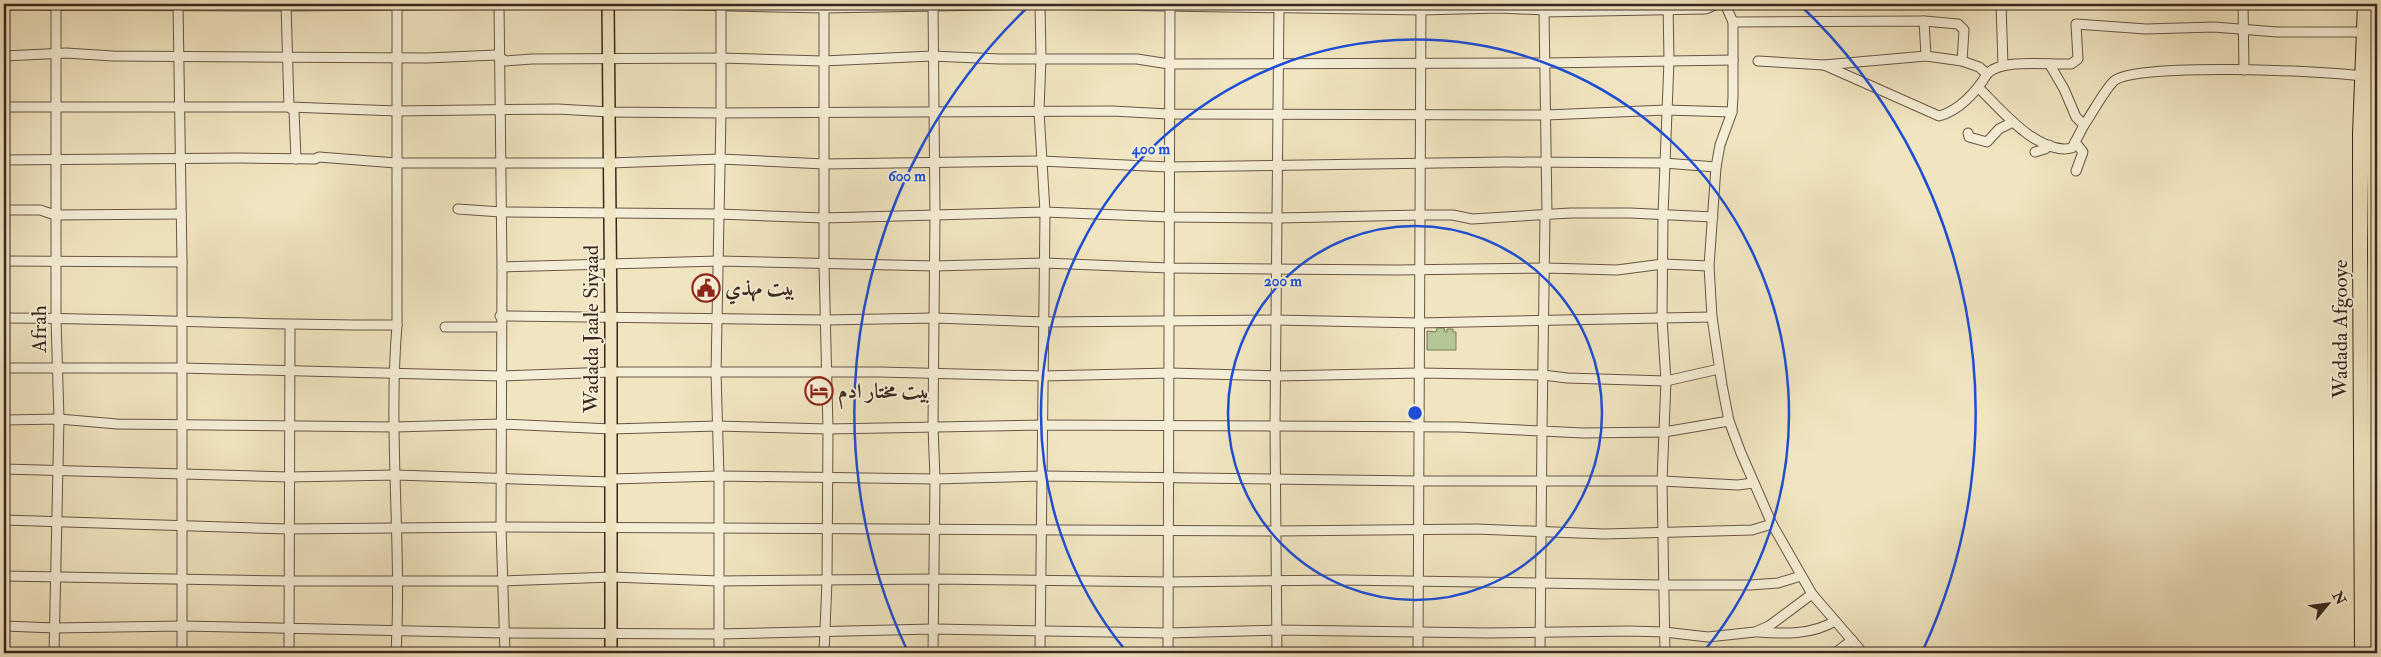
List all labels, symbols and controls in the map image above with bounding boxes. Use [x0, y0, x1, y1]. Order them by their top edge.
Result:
text: 400 m [1131, 140, 1170, 159]
text: 600 m [888, 167, 926, 186]
street label: Wadada Jaale Siyaad [578, 244, 605, 414]
street label: Wadada Afgooye [2327, 259, 2354, 399]
text: 200 m [1264, 272, 1302, 291]
public building icon: بيت مهذي [691, 273, 721, 303]
place label: بيت مهذي [725, 275, 795, 305]
street label: Afrah [26, 305, 53, 354]
hotel icon: بيت مختار ادم [804, 376, 834, 406]
place label: بيت مختار ادم [838, 378, 930, 410]
centre of rings [1406, 404, 1424, 422]
north arrow [2304, 580, 2354, 630]
text: N [2328, 587, 2350, 608]

